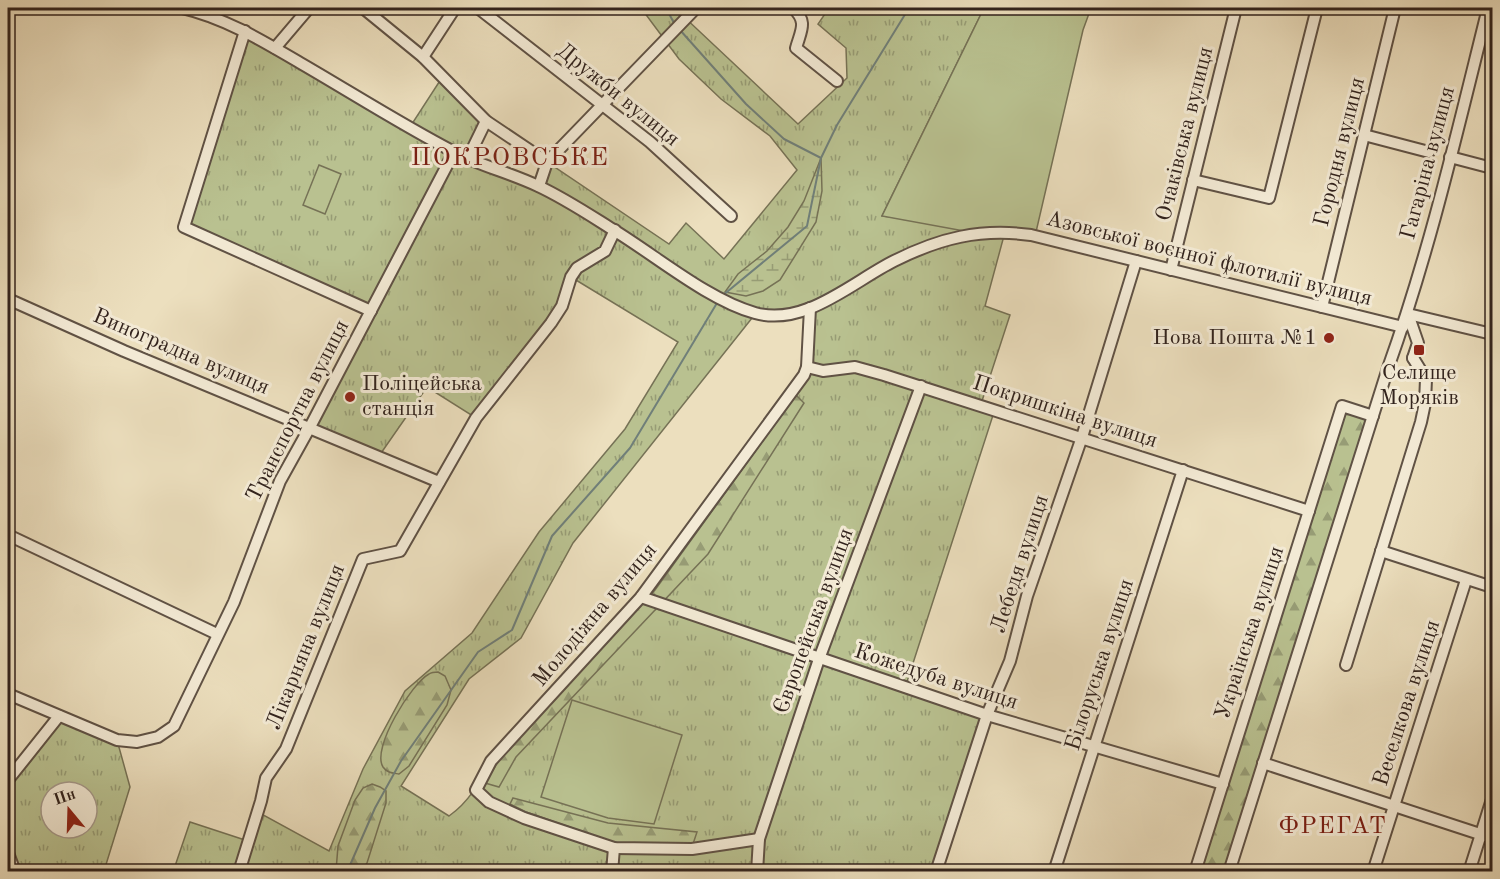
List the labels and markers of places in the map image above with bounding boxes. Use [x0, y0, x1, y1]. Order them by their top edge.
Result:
place label: Нова Пошта №1 [1152, 327, 1317, 349]
marker: Нова Пошта №1 [1322, 331, 1336, 345]
marker: Селище Моряків [1412, 343, 1426, 357]
place label: Селище Моряків [1379, 362, 1459, 409]
place label: Поліцейська станція [362, 373, 482, 420]
marker: Поліцейська станція [343, 390, 357, 404]

